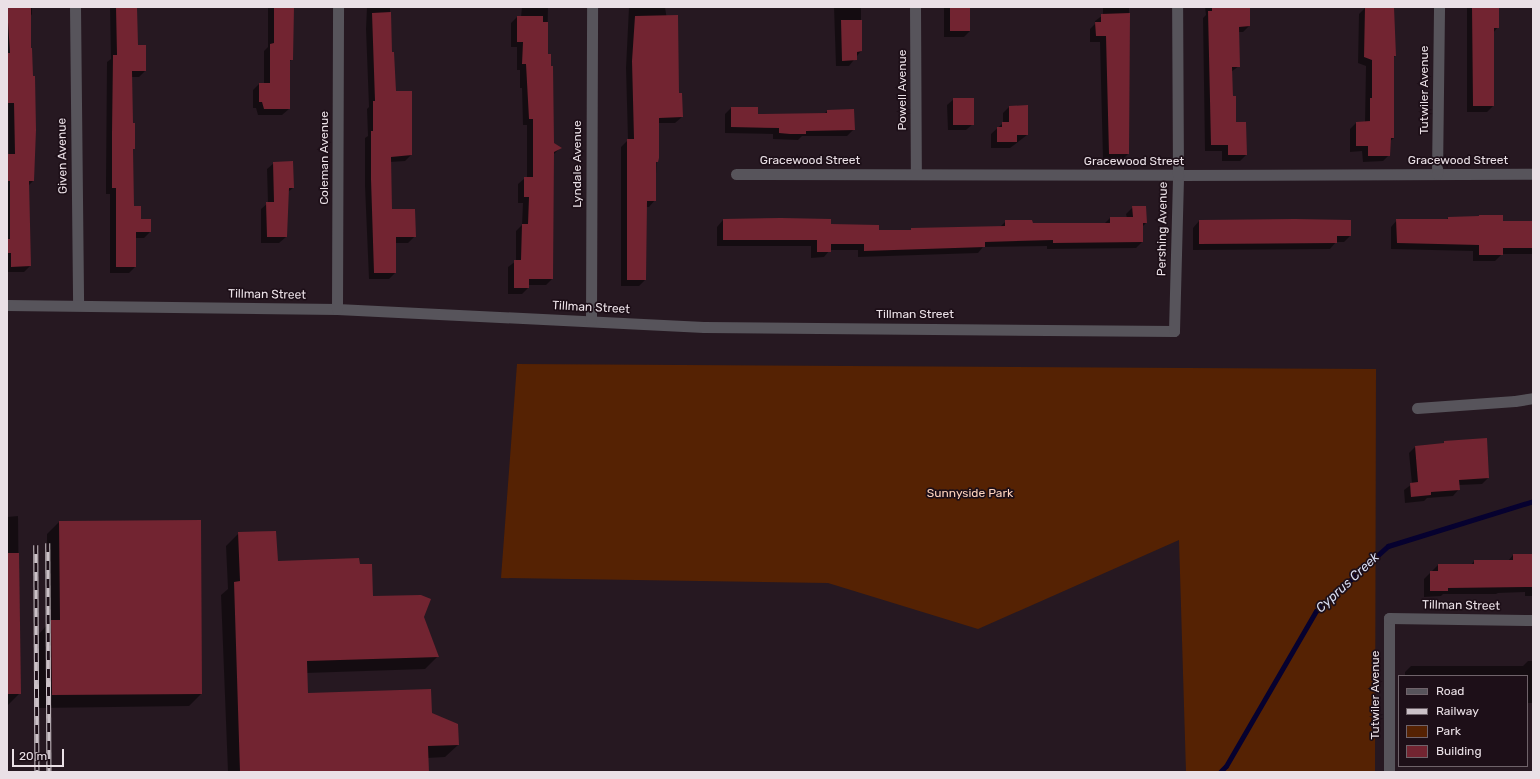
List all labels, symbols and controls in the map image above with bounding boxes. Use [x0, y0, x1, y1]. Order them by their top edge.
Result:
street label: Tutwiler Avenue [1418, 45, 1432, 135]
street label: Powell Avenue [896, 49, 910, 131]
street label: Coleman Avenue [318, 111, 332, 205]
street label: Given Avenue [55, 118, 71, 194]
street label: Lyndale Avenue [571, 120, 585, 208]
street label: Gracewood Street [760, 154, 860, 168]
street label: Gracewood Street [1408, 154, 1508, 168]
street label: Gracewood Street [1084, 155, 1184, 169]
street label: Pershing Avenue [1155, 182, 1171, 276]
street label: Tillman Street [228, 287, 306, 303]
street label: Tillman Street [552, 299, 630, 317]
street label: Tillman Street [876, 308, 954, 322]
park label: Sunnyside Park [927, 487, 1013, 501]
water label: Cyprus Creek [1313, 550, 1383, 616]
street label: Tillman Street [1422, 598, 1500, 614]
street label: Tutwiler Avenue [1369, 650, 1383, 740]
legend [1398, 675, 1528, 767]
text: Road [1436, 684, 1464, 698]
text: Railway [1436, 704, 1479, 718]
text: Park [1436, 724, 1461, 738]
scale bar [14, 741, 66, 767]
text: Building [1436, 744, 1482, 758]
text: 20 m [19, 749, 47, 763]

